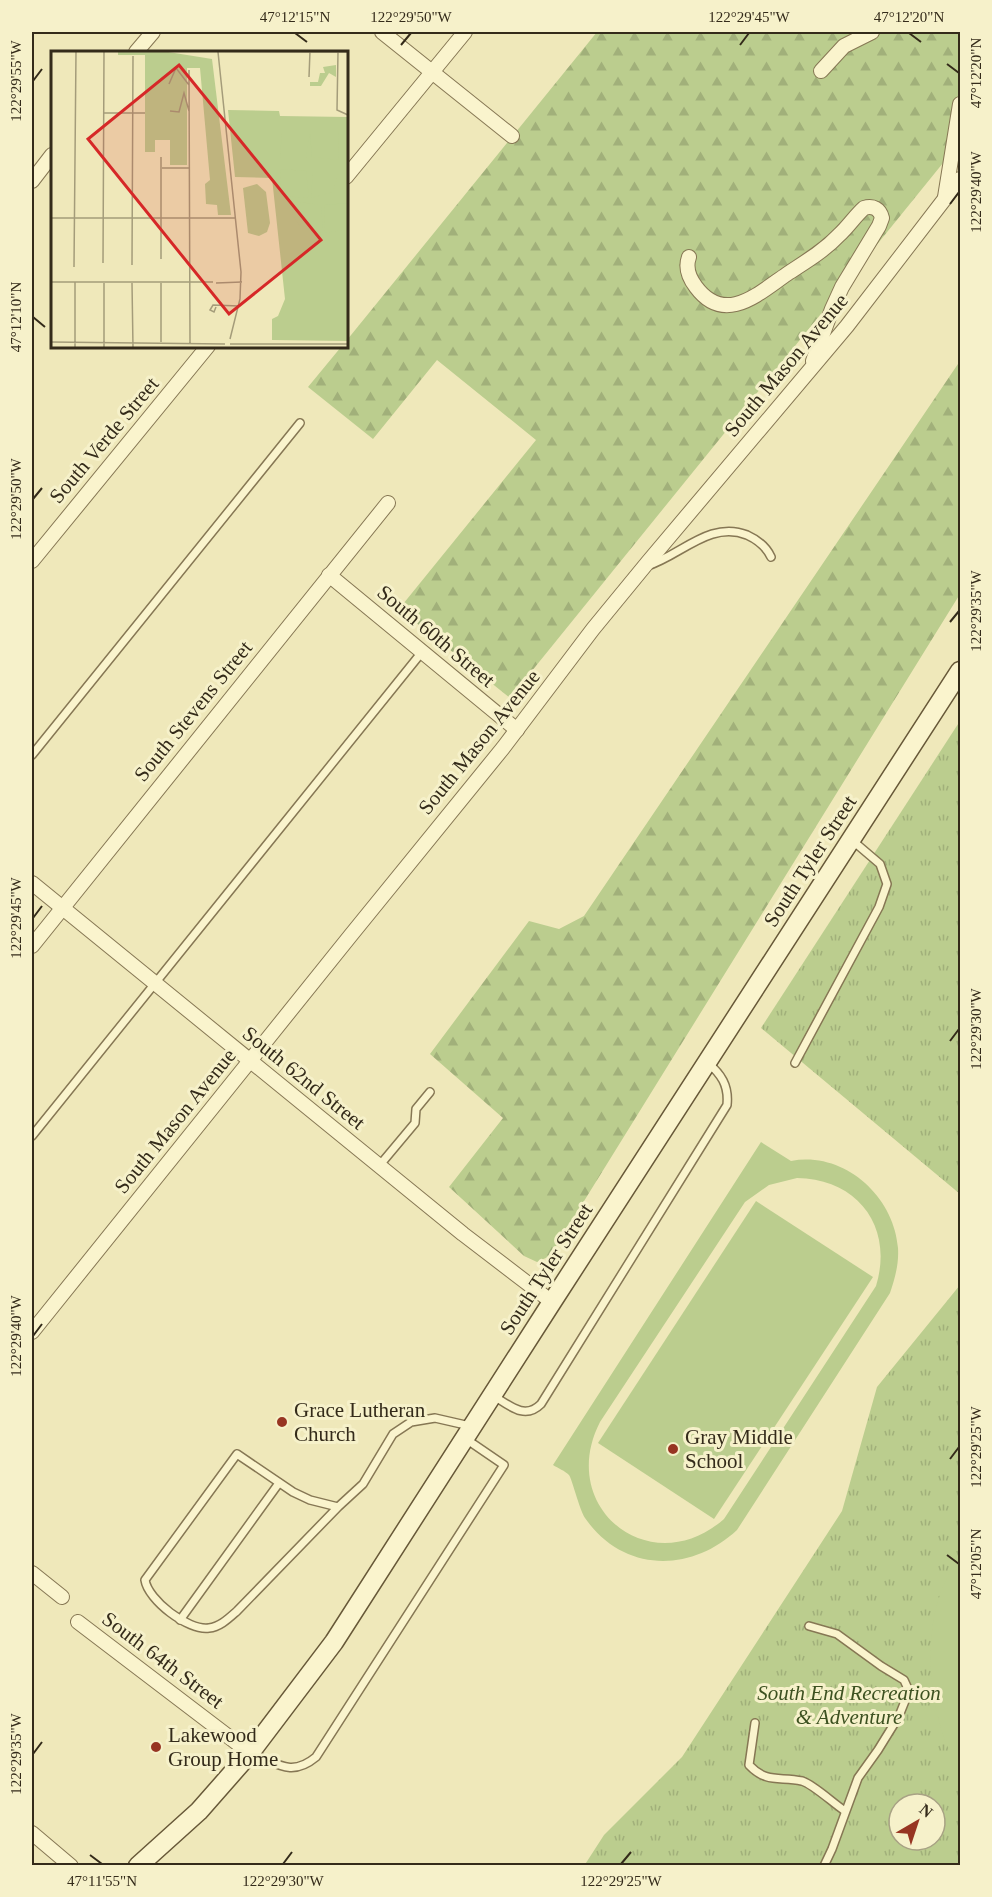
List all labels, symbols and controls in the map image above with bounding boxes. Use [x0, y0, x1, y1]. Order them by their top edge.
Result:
text: 47°12'15"N [260, 9, 330, 25]
text: 122°29'50"W [370, 9, 453, 25]
text: 122°29'45"W [708, 9, 791, 25]
text: 47°12'20"N [874, 9, 944, 25]
text: 47°12'20"N [968, 38, 984, 108]
text: 122°29'55"W [8, 39, 24, 122]
inset map [51, 51, 348, 348]
text: 122°29'40"W [968, 150, 984, 233]
text: 47°12'10"N [8, 282, 24, 352]
street label: South Mason Avenue [719, 289, 853, 441]
street label: South Verde Street [44, 372, 164, 508]
text: 122°29'50"W [8, 457, 24, 540]
text: 122°29'35"W [968, 569, 984, 652]
street label: South 60th Street [372, 580, 500, 692]
street label: South Stevens Street [129, 636, 257, 786]
street label: South Mason Avenue [413, 665, 545, 819]
street label: South Tyler Street [759, 791, 862, 931]
text: 122°29'45"W [8, 876, 24, 959]
text: 122°29'30"W [968, 987, 984, 1070]
street label: South 62nd Street [238, 1021, 370, 1135]
street label: South Mason Avenue [109, 1044, 241, 1198]
street label: South Tyler Street [495, 1199, 598, 1339]
text: 122°29'40"W [8, 1294, 24, 1377]
place label: Grace Lutheran Church [294, 1398, 426, 1446]
text: 122°29'25"W [968, 1405, 984, 1488]
marker: Grace Lutheran Church [275, 1415, 289, 1429]
place label: Gray Middle School [685, 1425, 793, 1473]
marker: Gray Middle School [666, 1442, 680, 1456]
text: 47°12'05"N [968, 1529, 984, 1599]
street label: South 64th Street [98, 1607, 229, 1714]
park label: South End Recreation & Adventure [757, 1681, 941, 1729]
text: 122°29'35"W [8, 1712, 24, 1795]
place label: Lakewood Group Home [168, 1723, 278, 1771]
marker: Lakewood Group Home [149, 1740, 163, 1754]
north arrow [887, 1792, 947, 1852]
text: N [916, 1800, 936, 1821]
text: 47°11'55"N [67, 1873, 137, 1889]
text: 122°29'30"W [242, 1873, 325, 1889]
text: 122°29'25"W [580, 1873, 663, 1889]

